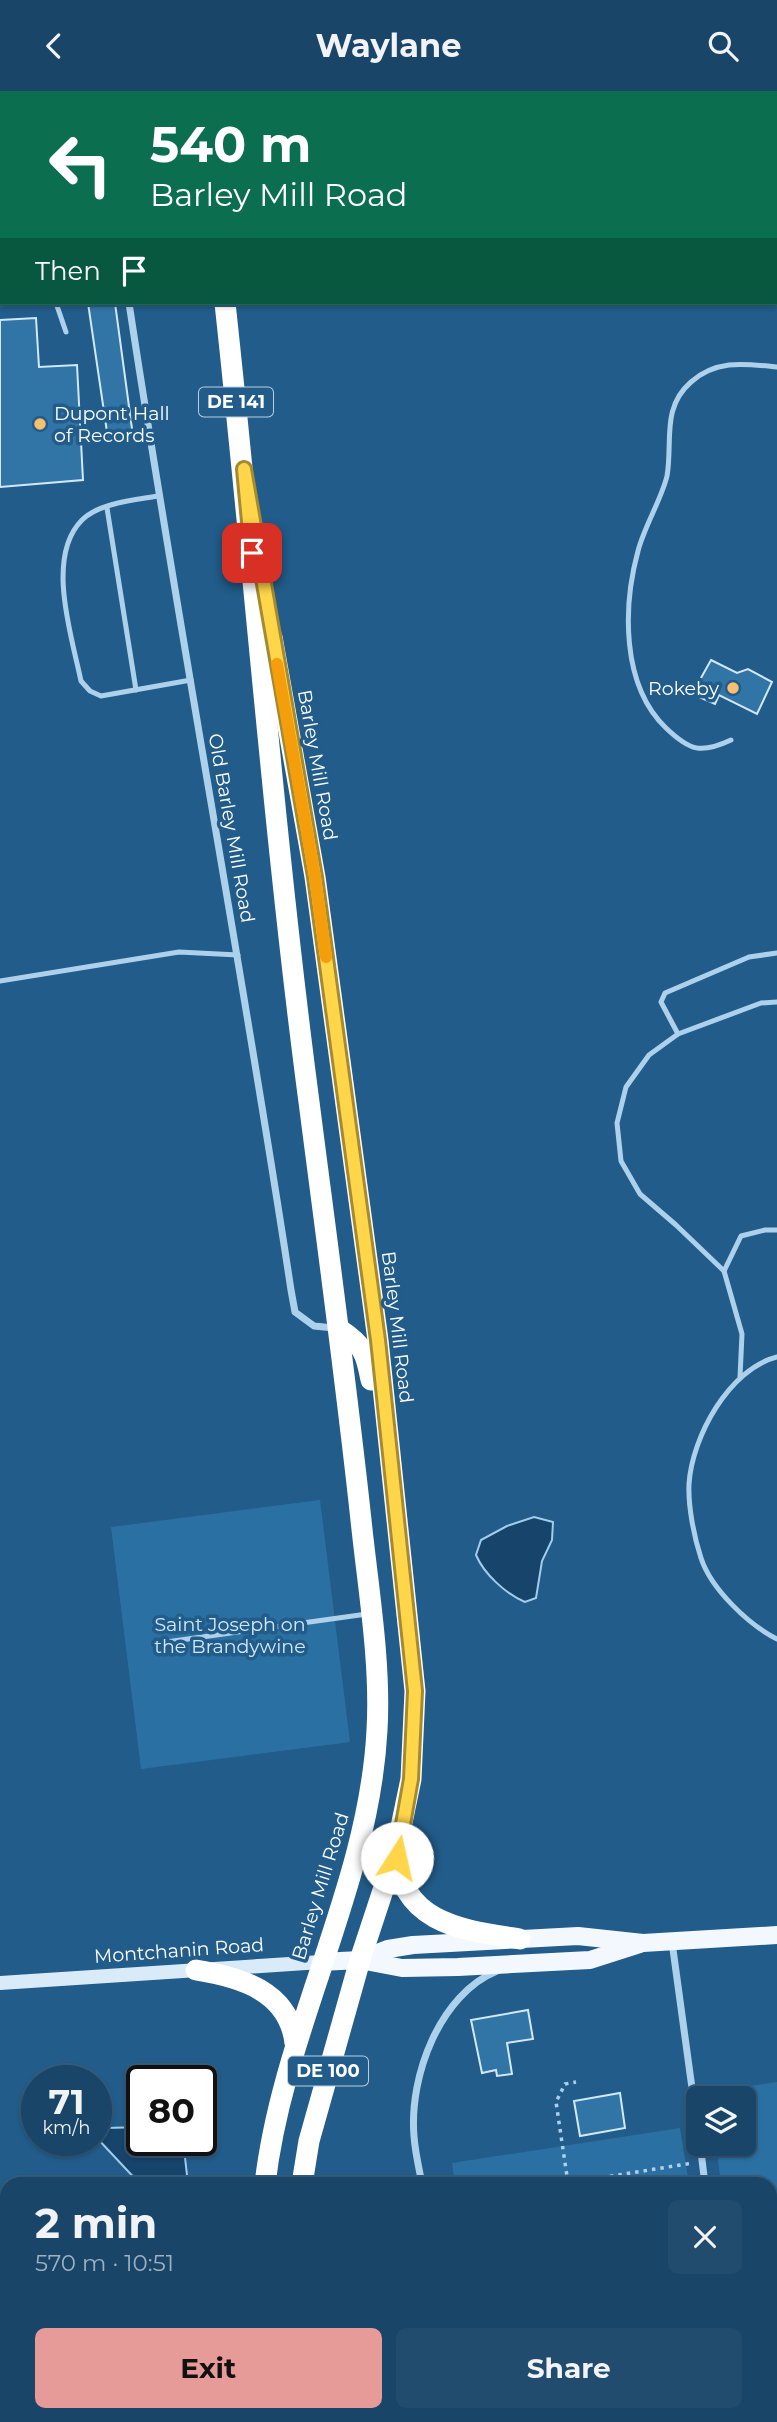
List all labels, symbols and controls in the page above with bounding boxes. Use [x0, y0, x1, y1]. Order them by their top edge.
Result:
text: Waylane [316, 26, 461, 65]
icon: back [35, 27, 73, 65]
icon: search [704, 27, 742, 65]
text: 540 m [150, 115, 311, 174]
icon: left [35, 119, 126, 210]
text: Barley Mill Road [150, 175, 408, 214]
icon: arrive [115, 252, 153, 290]
text: Then [35, 255, 101, 287]
road number: DE 141 [199, 387, 273, 417]
place label: Dupont Hall of Records [54, 402, 170, 447]
marker: Dupont Hall of Records [32, 416, 48, 432]
pin [222, 523, 282, 583]
icon: arrive [233, 534, 271, 572]
place label: Rokeby [648, 677, 720, 700]
marker: Rokeby [725, 680, 741, 696]
street label: Barley Mill Road [293, 688, 342, 842]
street label: Old Barley Mill Road [204, 732, 259, 925]
street label: Barley Mill Road [377, 1250, 418, 1404]
park label: Saint Joseph on the Brandywine [154, 1613, 306, 1658]
street label: Barley Mill Road [287, 1810, 354, 1963]
position arrow [360, 1821, 434, 1895]
street label: Montchanin Road [93, 1933, 265, 1968]
road number: DE 100 [288, 2057, 368, 2085]
speed limit sign: 80 [126, 2065, 217, 2156]
text: 71 [49, 2080, 84, 2123]
map controls [686, 2086, 756, 2156]
button: layers [686, 2086, 756, 2156]
text: km/h [42, 2117, 91, 2139]
text: 2 min [35, 2197, 157, 2249]
button: close [668, 2200, 742, 2274]
text: 570 m · 10:51 [35, 2249, 174, 2277]
button: Exit [35, 2328, 382, 2408]
button: Share [396, 2328, 742, 2408]

